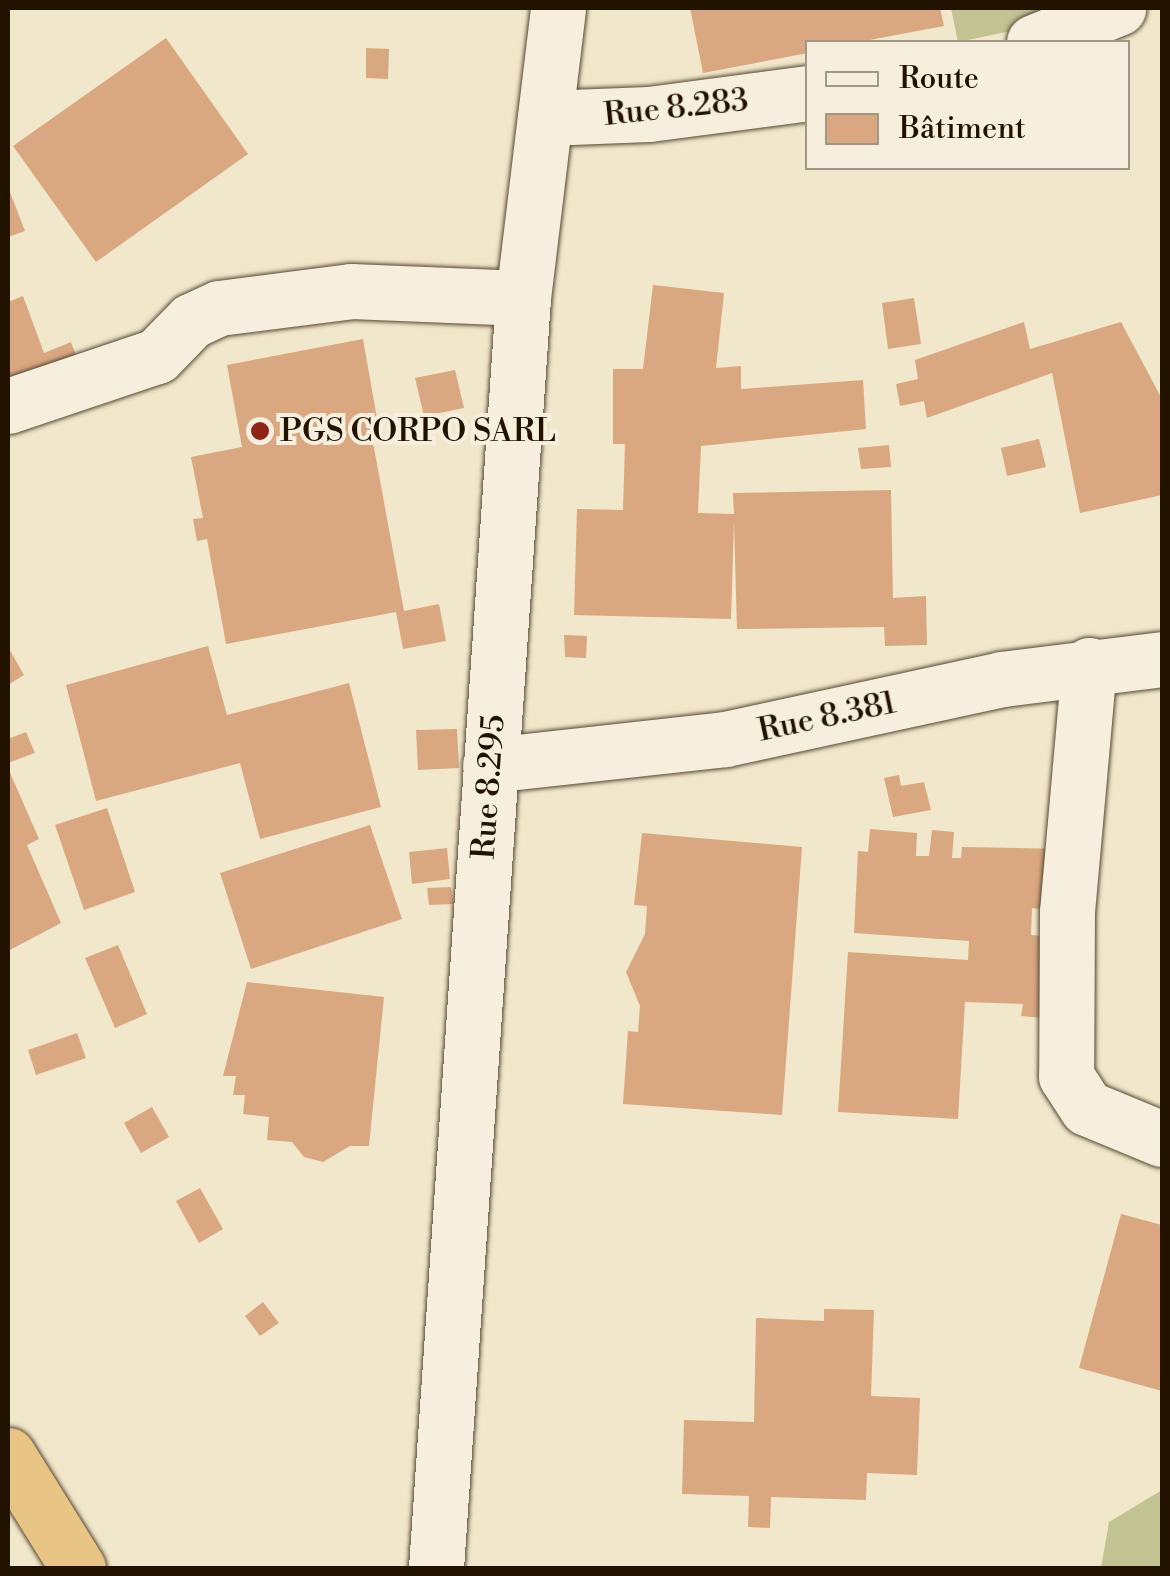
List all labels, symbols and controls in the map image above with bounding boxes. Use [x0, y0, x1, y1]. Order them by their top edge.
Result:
legend [805, 40, 1130, 170]
text: Route [899, 60, 979, 98]
street label: Rue 8.283 [602, 81, 750, 135]
text: Bâtiment [899, 110, 1026, 148]
place label: PGS CORPO SARL [280, 412, 556, 450]
marker: PGS CORPO SARL [249, 420, 271, 442]
street label: Rue 8.381 [754, 684, 900, 750]
street label: Rue 8.295 [465, 713, 513, 861]

